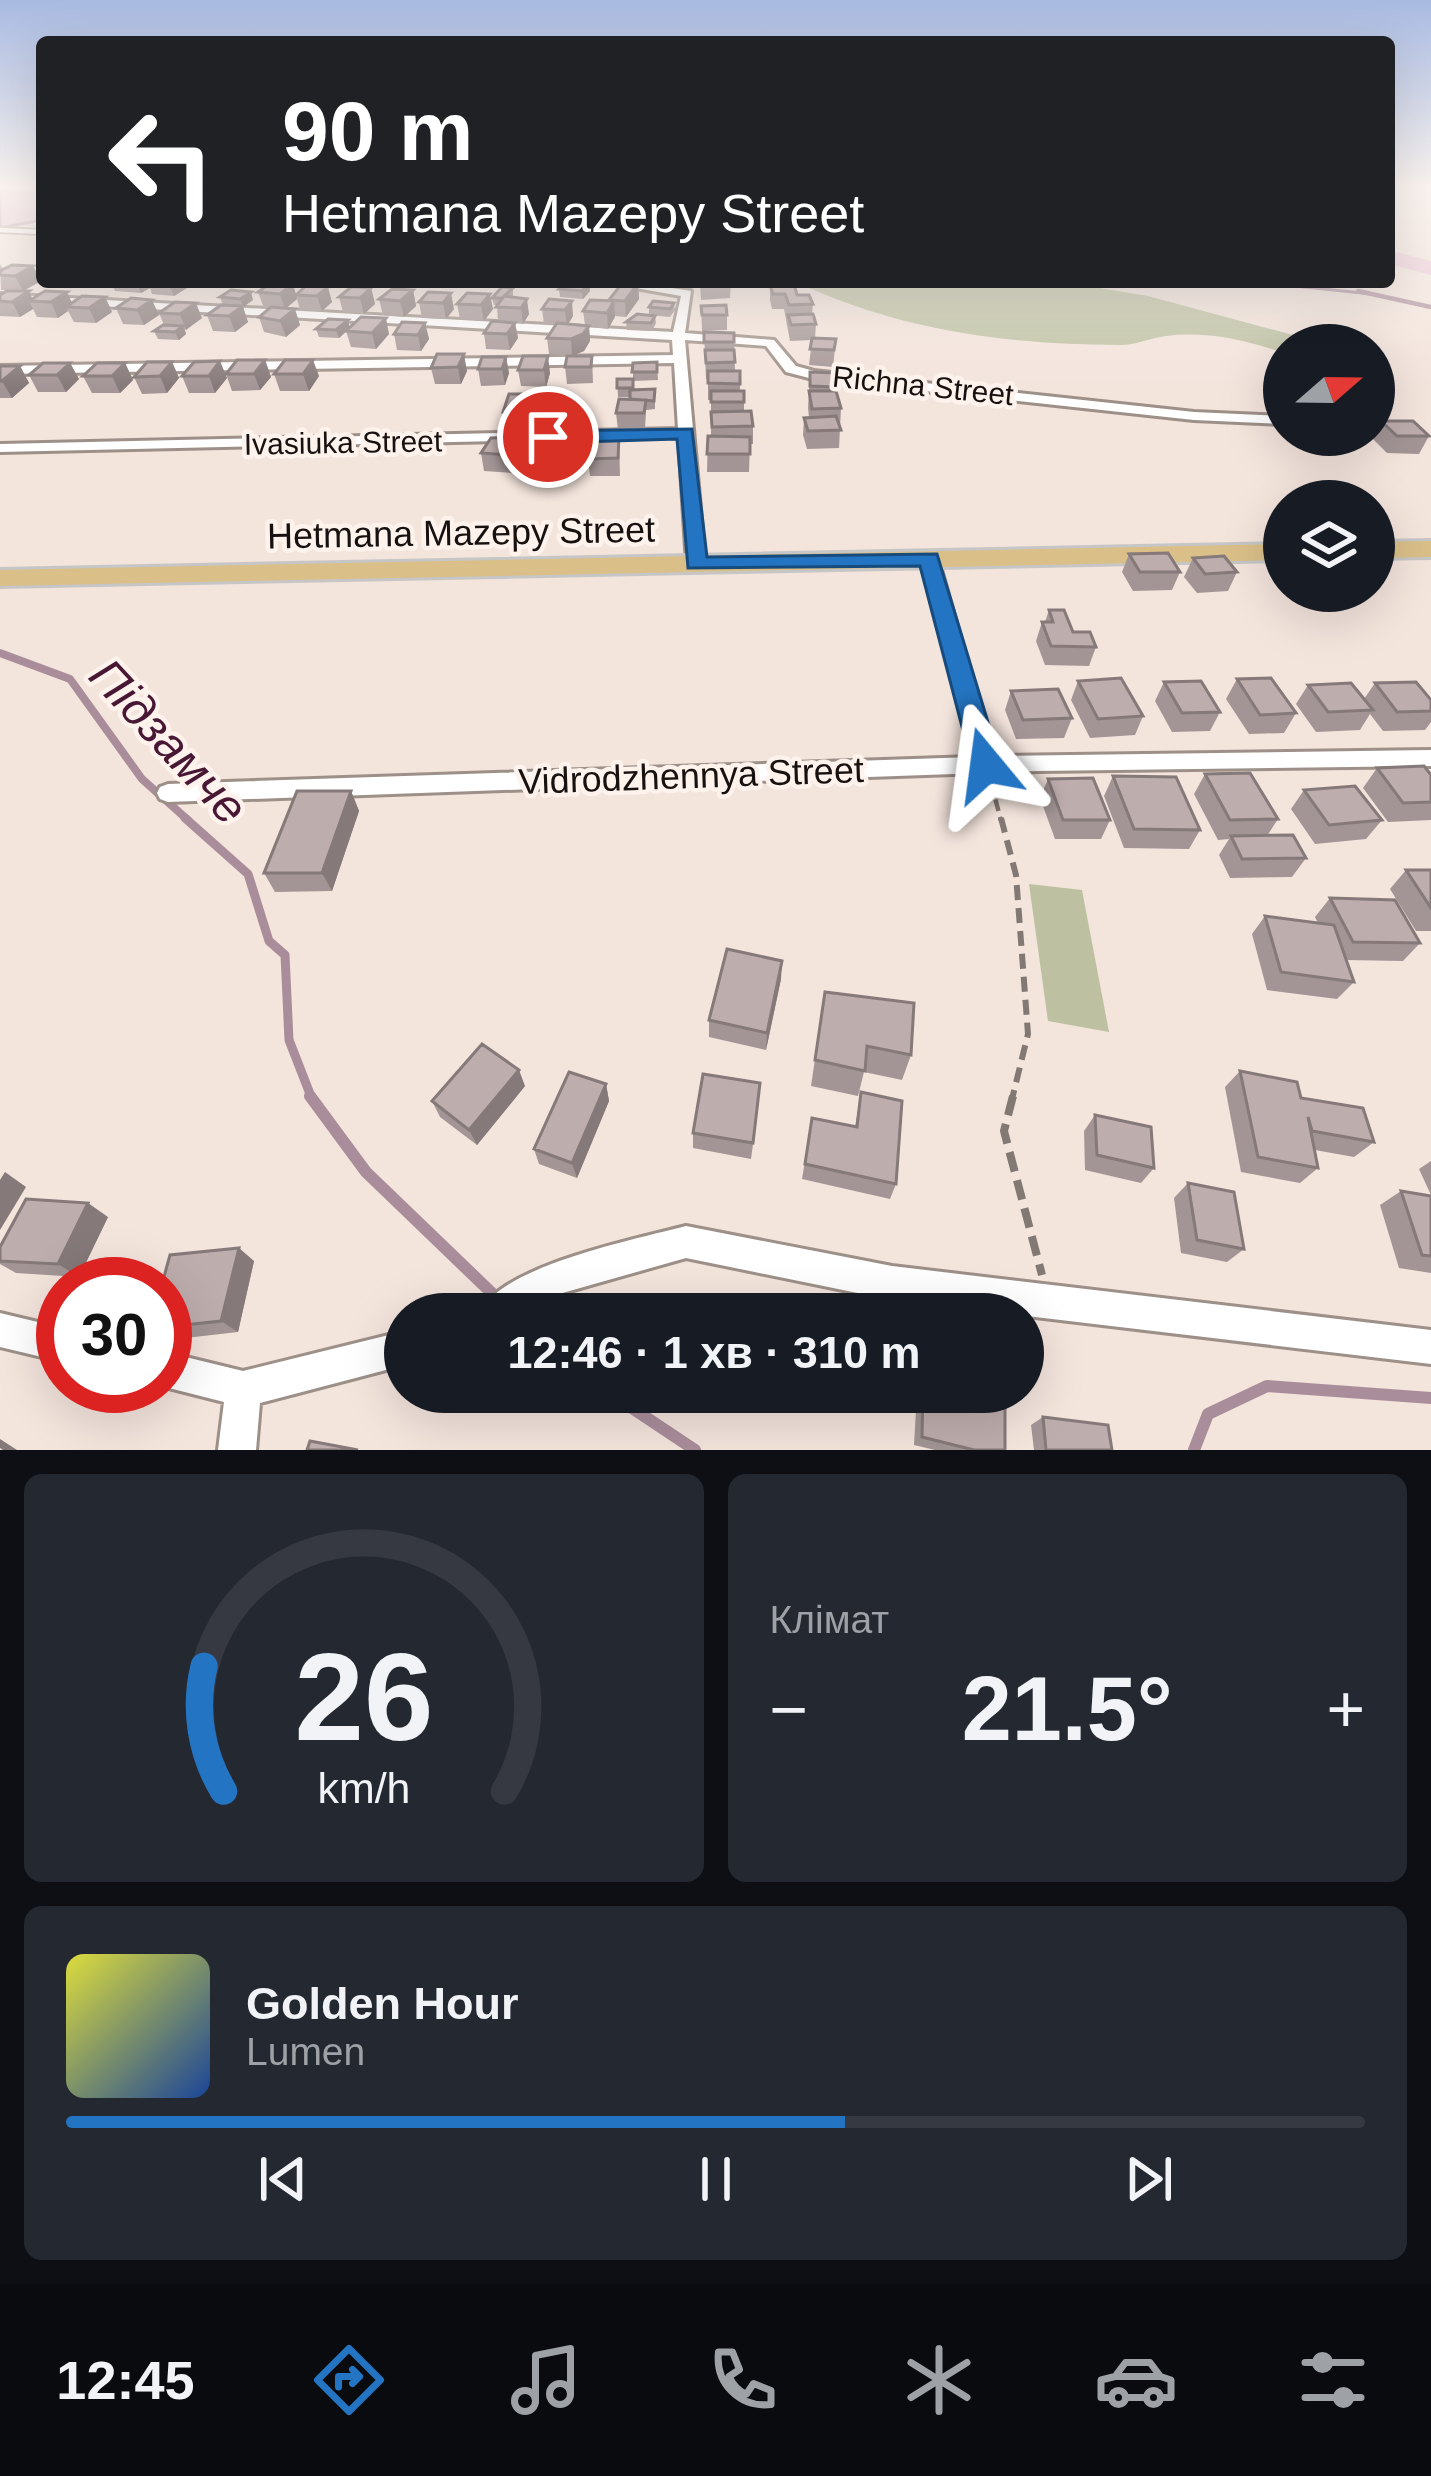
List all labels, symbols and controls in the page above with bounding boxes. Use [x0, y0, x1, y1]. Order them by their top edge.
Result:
icon: left [84, 84, 240, 240]
text: 90 m [282, 84, 473, 178]
text: Hetmana Mazepy Street [282, 183, 864, 243]
north arrow [1263, 324, 1395, 456]
map controls [1263, 324, 1395, 612]
street label: Richna Street [831, 360, 1016, 411]
pin [497, 386, 599, 488]
icon: arrive [515, 404, 581, 470]
street label: Ivasiuka Street [243, 424, 443, 461]
button: layers [1263, 480, 1395, 612]
street label: Hetmana Mazepy Street [267, 509, 655, 556]
water label: Підзамче [79, 648, 258, 834]
position arrow [923, 702, 1049, 828]
street label: Vidrodzhennya Street [518, 749, 864, 802]
speed limit sign: 30 [36, 1257, 192, 1413]
text: 12:46 · 1 хв · 310 m [508, 1327, 920, 1378]
text: Клімат [770, 1598, 889, 1641]
text: 26 [294, 1627, 433, 1766]
text: 21.5° [962, 1659, 1173, 1759]
text: − [770, 1672, 808, 1746]
text: + [1326, 1672, 1365, 1746]
text: km/h [317, 1764, 410, 1812]
text: Golden Hour [246, 1978, 518, 2029]
text: Lumen [246, 2030, 365, 2073]
icon: previous [250, 2146, 316, 2212]
icon: pause [683, 2146, 749, 2212]
icon: next [1116, 2146, 1182, 2212]
icon: directions [307, 2338, 391, 2422]
icon: music [504, 2338, 588, 2422]
icon: phone [701, 2338, 785, 2422]
icon: climate [897, 2338, 981, 2422]
icon: car [1094, 2338, 1178, 2422]
icon: filters [1291, 2338, 1375, 2422]
text: 12:45 [56, 2350, 194, 2410]

